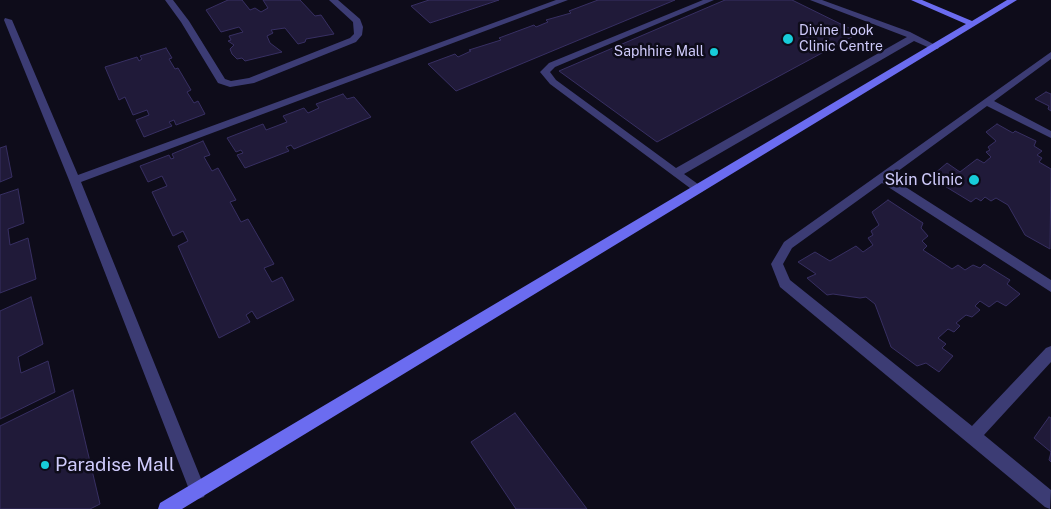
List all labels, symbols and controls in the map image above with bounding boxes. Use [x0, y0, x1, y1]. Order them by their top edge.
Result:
place label: Divine Look Clinic Centre [799, 23, 883, 56]
marker: Divine Look Clinic Centre [781, 32, 795, 46]
place label: Saphhire Mall [614, 44, 704, 60]
marker: Saphhire Mall [708, 46, 720, 58]
place label: Skin Clinic [884, 170, 963, 190]
marker: Skin Clinic [967, 173, 981, 187]
place label: Paradise Mall [55, 454, 175, 476]
marker: Paradise Mall [39, 459, 51, 471]

